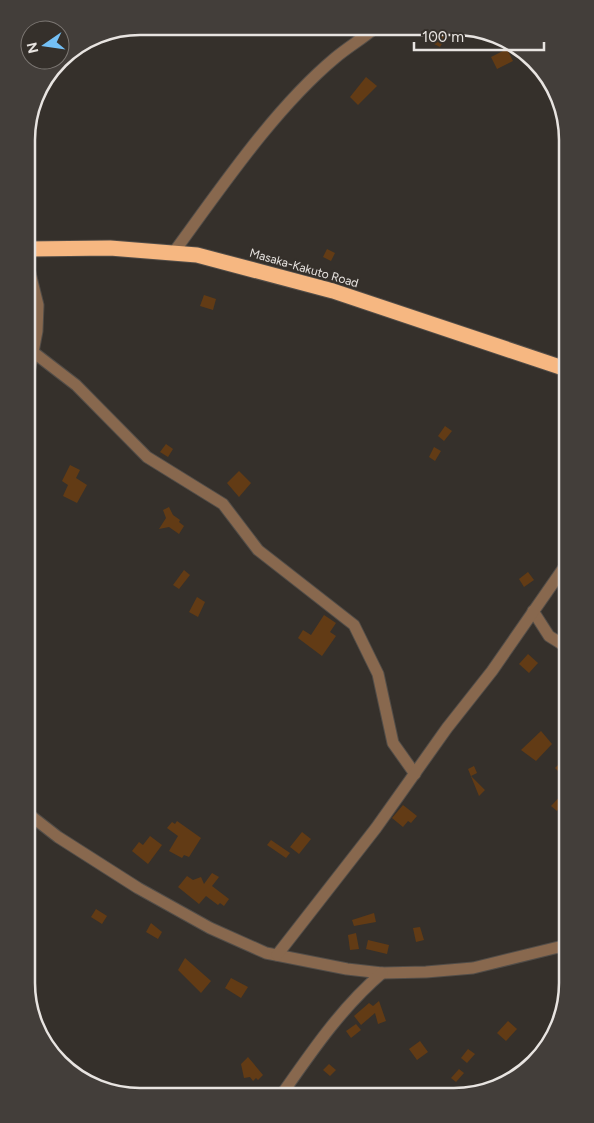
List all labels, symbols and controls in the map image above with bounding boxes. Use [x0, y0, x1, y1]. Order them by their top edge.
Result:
north arrow [20, 20, 70, 70]
scale bar [414, 20, 544, 52]
text: 100 m [422, 28, 464, 46]
text: N [23, 41, 42, 55]
street label: Masaka-Kakuto Road [248, 246, 360, 290]

